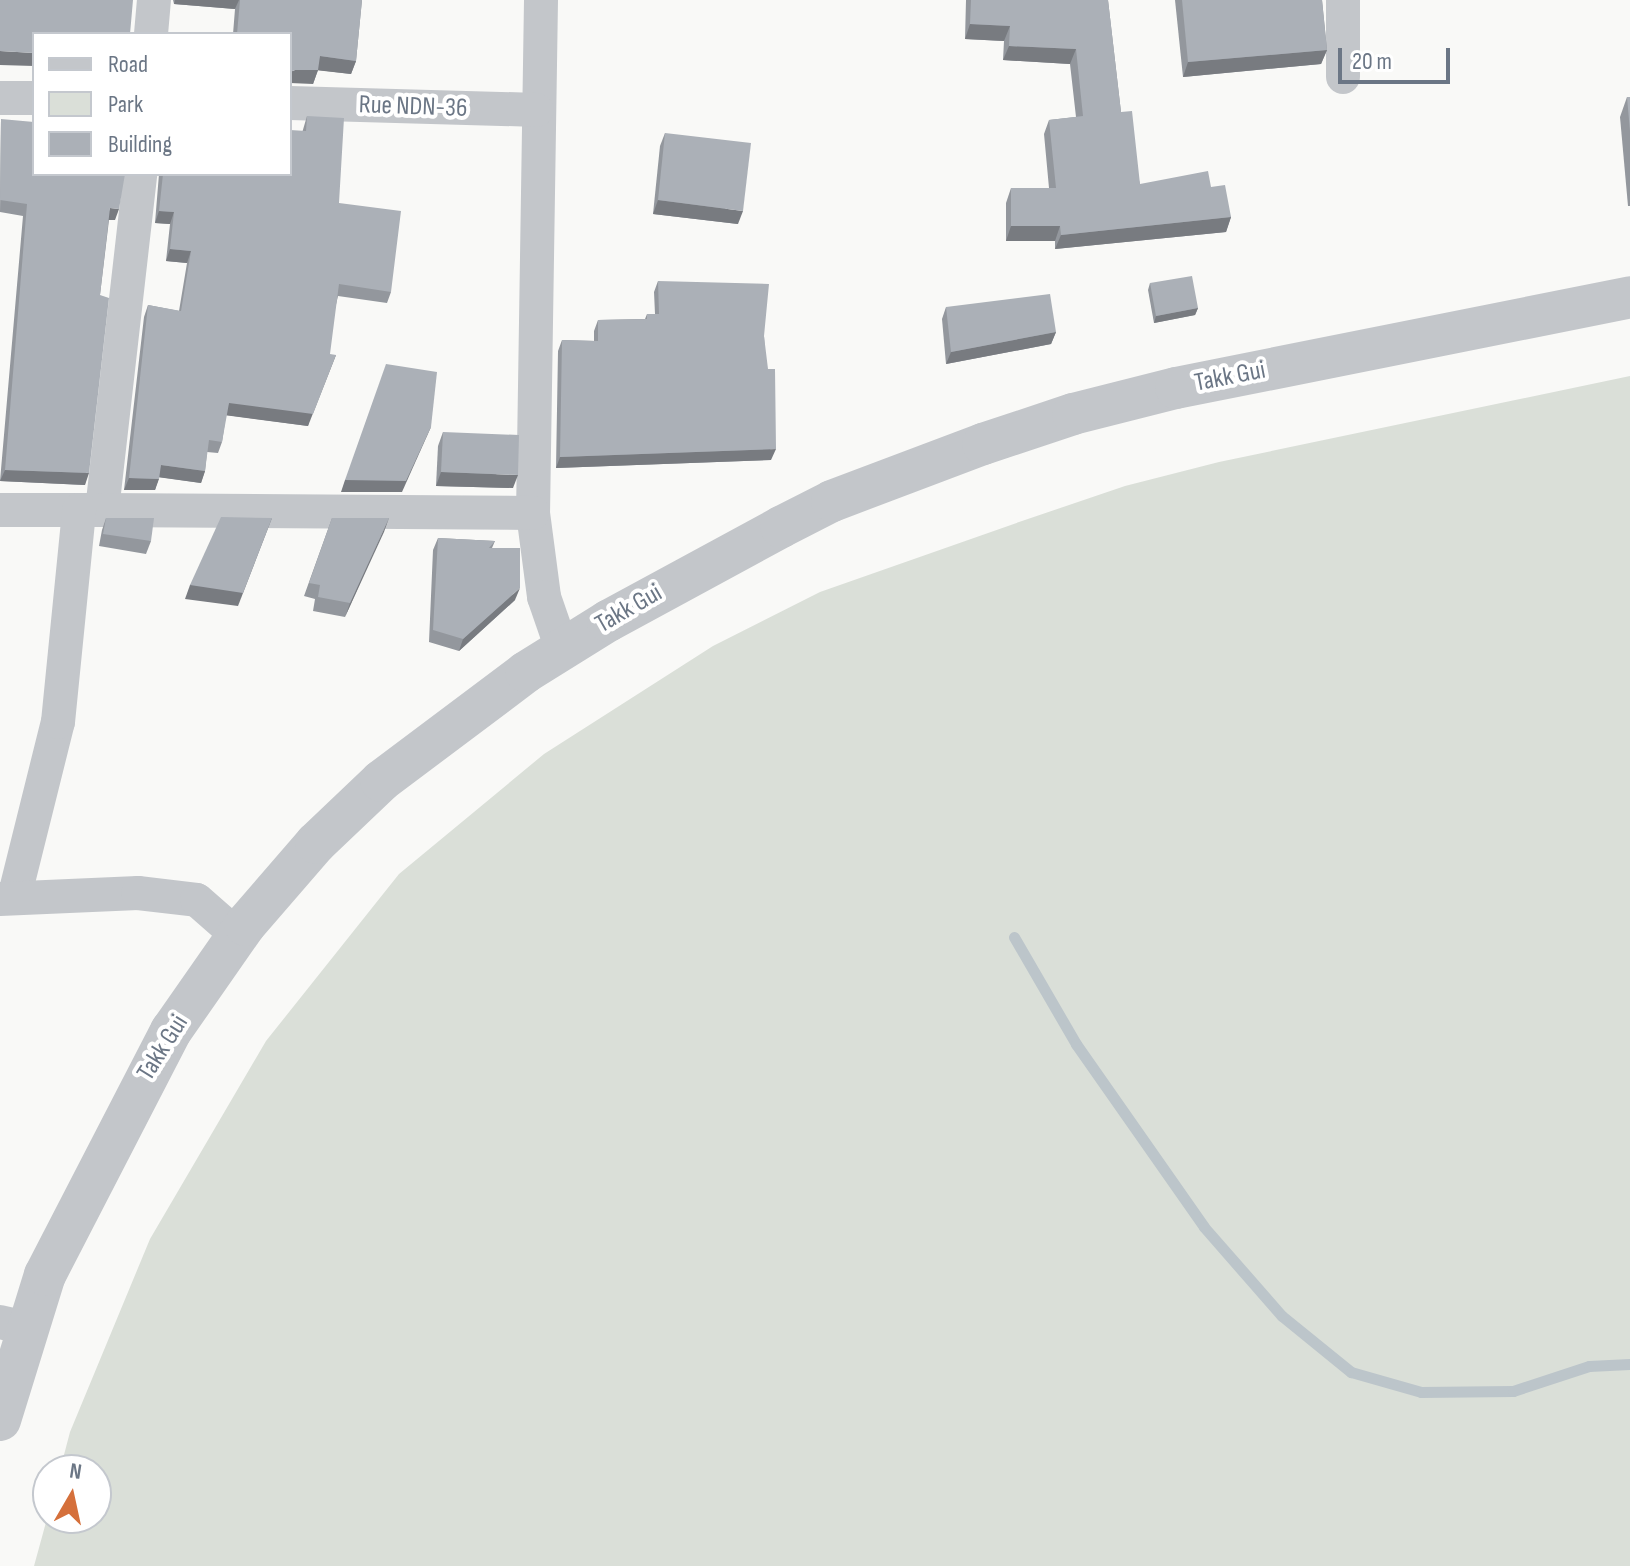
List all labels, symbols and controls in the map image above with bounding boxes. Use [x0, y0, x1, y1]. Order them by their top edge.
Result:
legend [32, 32, 292, 176]
scale bar [1342, 32, 1454, 82]
text: 20 m [1352, 47, 1392, 76]
text: Road [108, 50, 148, 79]
text: Park [108, 90, 143, 119]
street label: Rue NDN-36 [358, 90, 468, 124]
text: Building [108, 130, 172, 159]
street label: Takk Gui [1192, 355, 1268, 399]
street label: Takk Gui [590, 578, 668, 640]
street label: Takk Gui [131, 1009, 195, 1087]
north arrow [32, 1454, 112, 1534]
text: N [68, 1458, 83, 1486]

